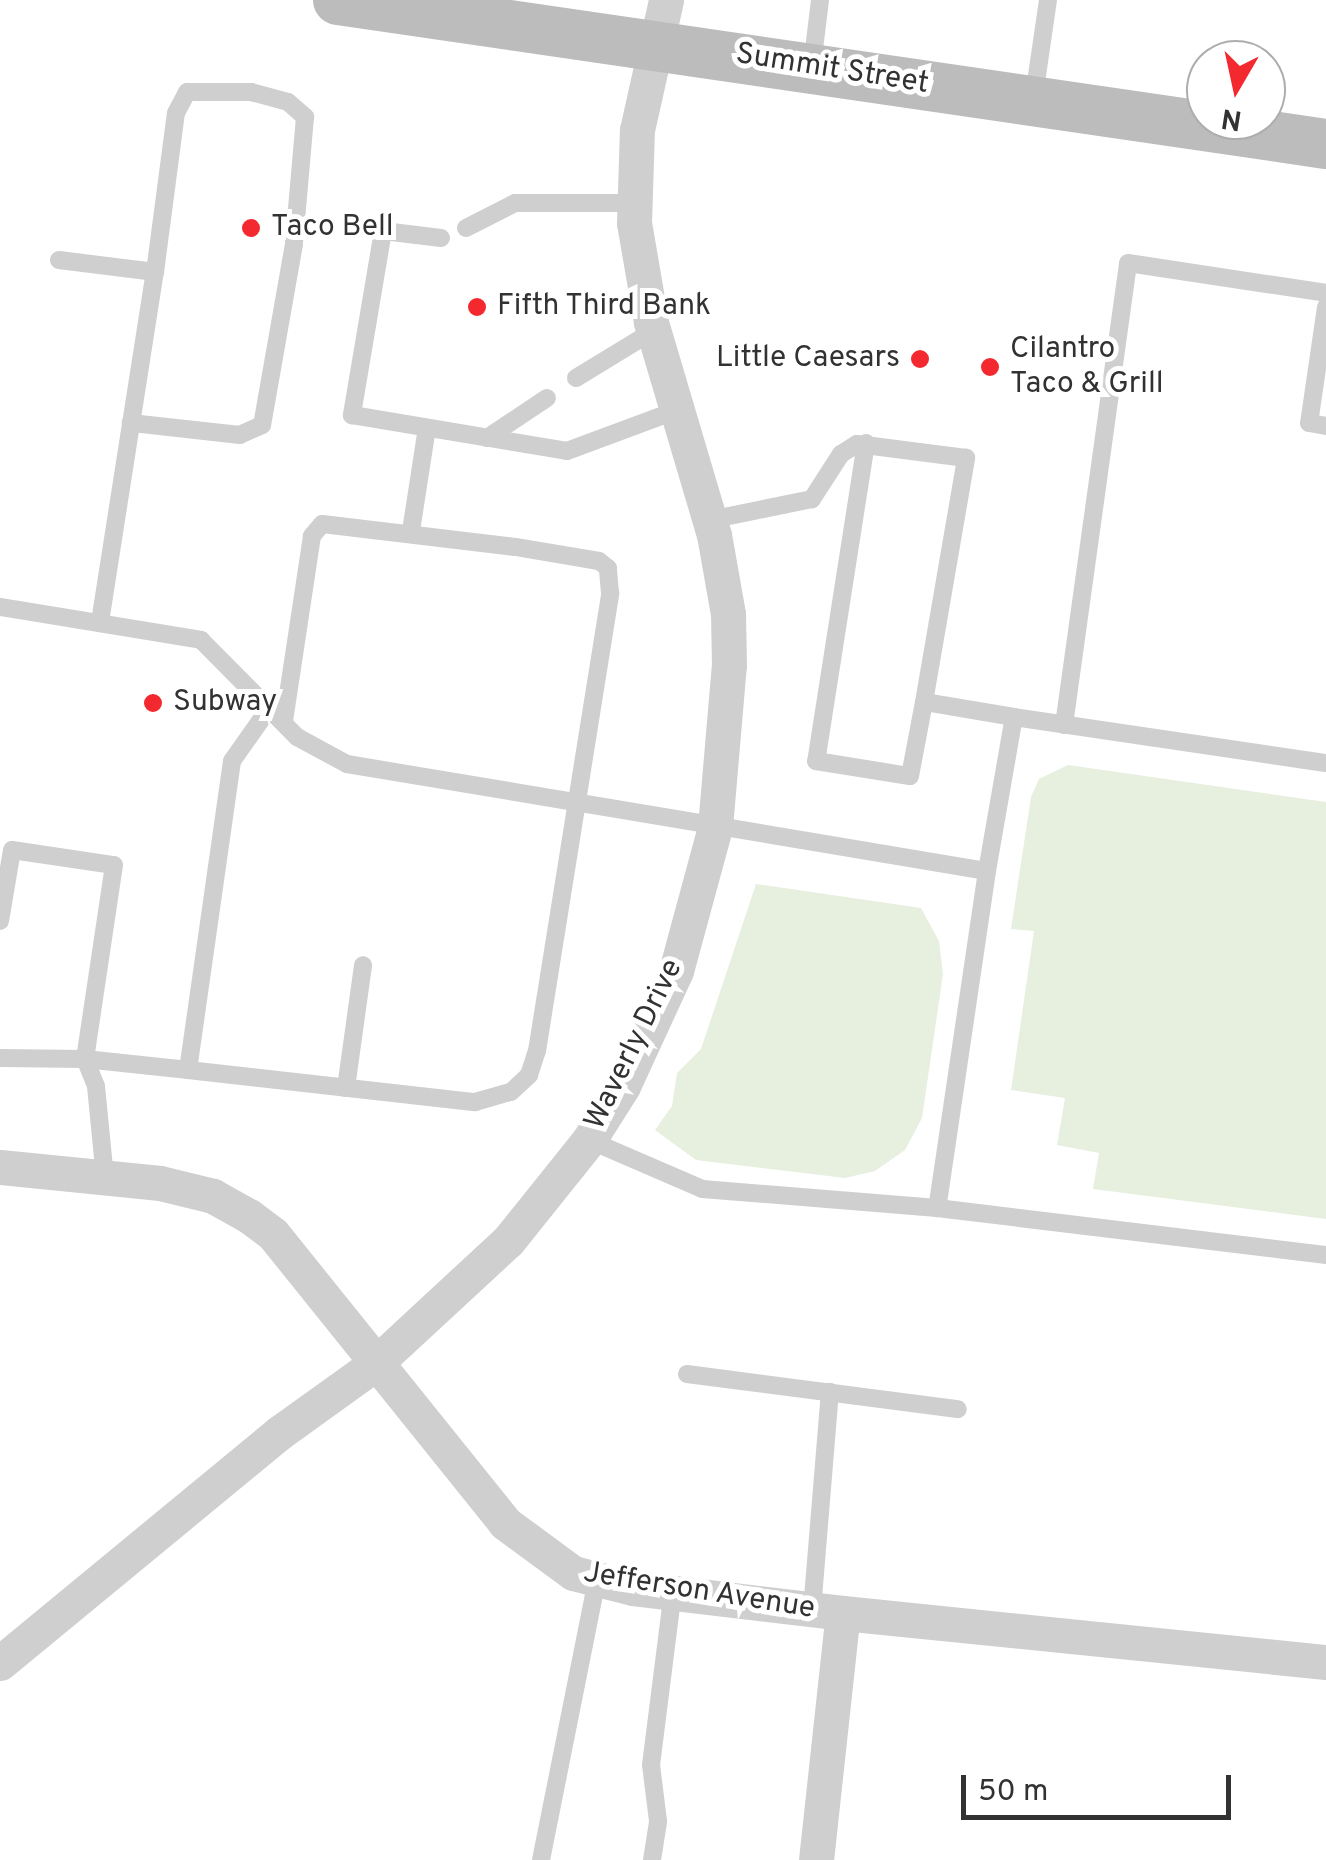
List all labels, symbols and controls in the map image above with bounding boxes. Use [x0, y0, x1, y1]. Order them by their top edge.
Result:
street label: Summit Street [733, 37, 931, 103]
north arrow [1186, 40, 1286, 140]
text: N [1219, 98, 1244, 137]
place label: Taco Bell [271, 210, 394, 246]
marker: Taco Bell [240, 217, 262, 239]
place label: Fifth Third Bank [497, 289, 712, 325]
marker: Fifth Third Bank [466, 296, 488, 318]
place label: Cilantro Taco & Grill [1010, 332, 1164, 402]
place label: Little Caesars [716, 341, 900, 377]
marker: Little Caesars [909, 348, 931, 370]
marker: Cilantro Taco & Grill [979, 356, 1001, 378]
place label: Subway [173, 685, 277, 721]
marker: Subway [142, 692, 164, 714]
street label: Waverly Drive [578, 954, 692, 1136]
street label: Jefferson Avenue [580, 1556, 818, 1628]
scale bar [966, 1755, 1236, 1817]
text: 50 m [978, 1774, 1048, 1811]

